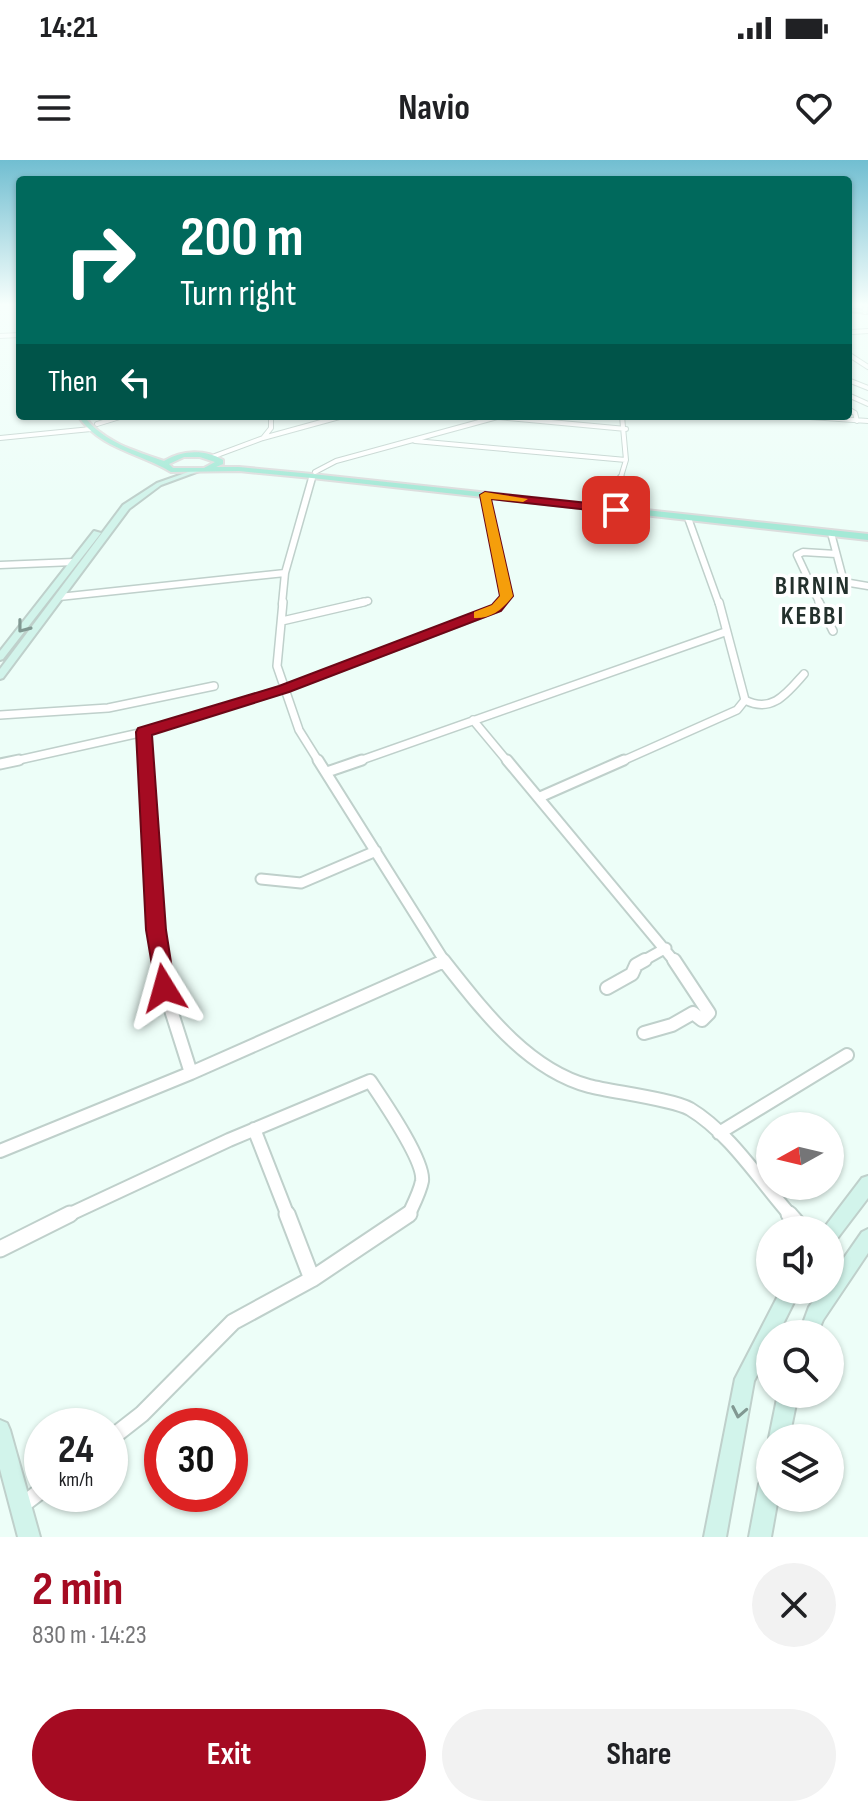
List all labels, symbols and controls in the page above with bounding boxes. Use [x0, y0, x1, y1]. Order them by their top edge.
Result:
text: 14:21 [40, 10, 98, 46]
icon: menu [32, 86, 76, 130]
icon: heart [792, 86, 836, 130]
text: Navio [398, 87, 470, 130]
text: 200 m [180, 205, 304, 272]
icon: right [48, 208, 152, 312]
text: Turn right [180, 273, 297, 316]
icon: left [114, 360, 158, 404]
text: Then [48, 364, 98, 400]
pin [582, 476, 650, 544]
icon: arrive [594, 488, 638, 532]
district label: BIRNIN KEBBI [775, 571, 851, 632]
one-way arrow [19, 618, 33, 633]
position arrow [122, 946, 206, 1030]
north arrow [756, 1112, 844, 1200]
map controls [756, 1112, 844, 1512]
button: sound [756, 1216, 844, 1304]
button: search [756, 1320, 844, 1408]
one-way arrow [731, 1405, 748, 1419]
speed limit sign: 30 [144, 1408, 248, 1512]
button: layers [756, 1424, 844, 1512]
text: 24 [58, 1426, 94, 1474]
text: km/h [59, 1468, 93, 1492]
text: 2 min [32, 1561, 123, 1618]
button: close [752, 1563, 836, 1647]
text: 830 m · 14:23 [32, 1620, 147, 1651]
button: Exit [32, 1709, 426, 1801]
button: Share [442, 1709, 836, 1801]

